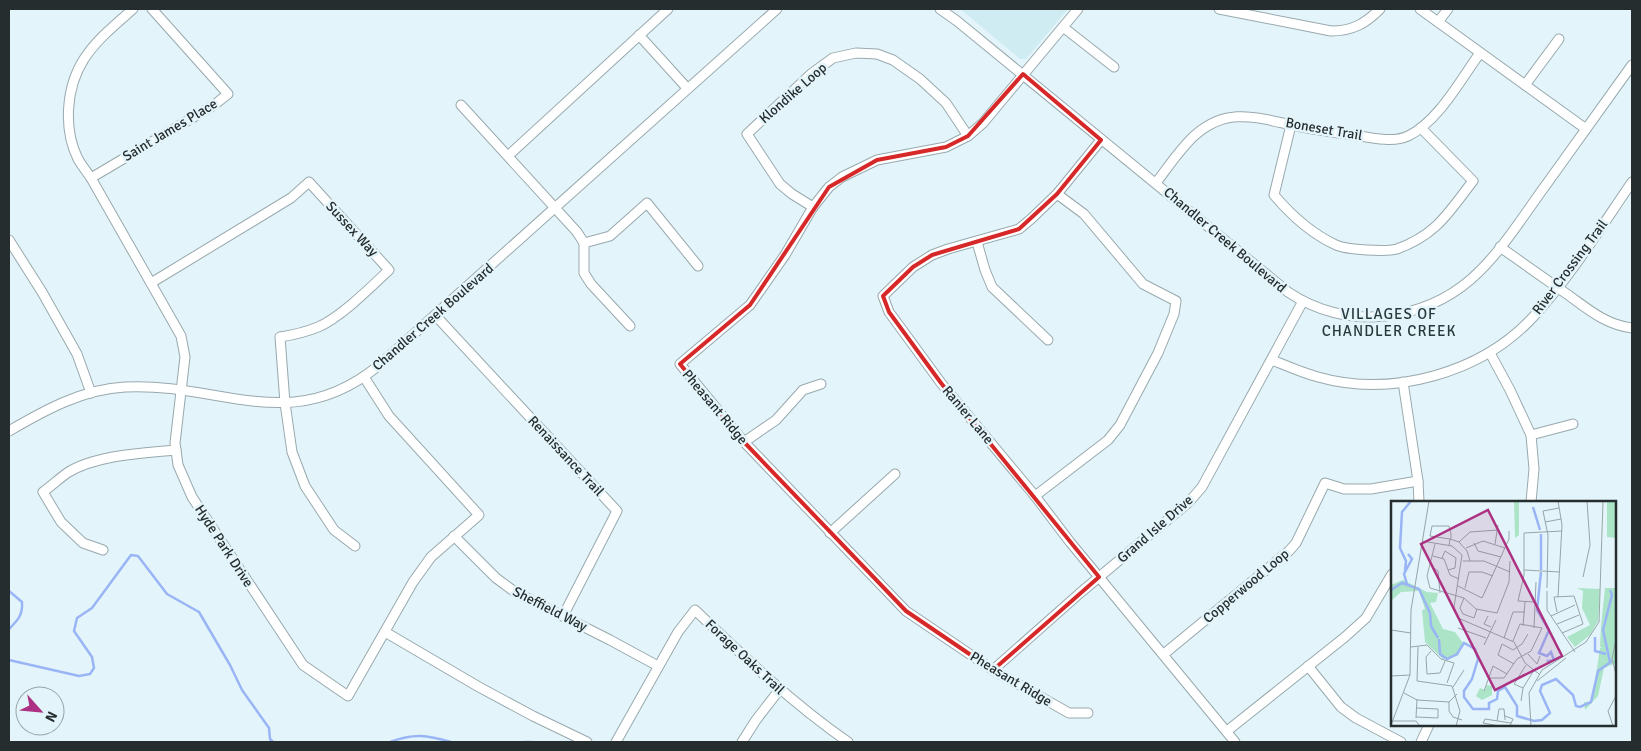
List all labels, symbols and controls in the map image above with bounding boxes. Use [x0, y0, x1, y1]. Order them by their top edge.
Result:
street label: Klondike Loop [756, 59, 830, 127]
street label: Saint James Place [120, 95, 220, 165]
street label: Boneset Trail [1284, 114, 1364, 144]
street label: Chandler Creek Boulevard [1160, 184, 1290, 296]
street label: Sussex Way [322, 198, 382, 260]
street label: River Crossing Trail [1529, 216, 1611, 318]
street label: Chandler Creek Boulevard [369, 260, 497, 374]
district label: VILLAGES OF CHANDLER CREEK [1322, 305, 1456, 340]
street label: Pheasant Ridge [679, 366, 751, 448]
street label: Ranier Lane [939, 382, 997, 448]
street label: Renaissance Trail [524, 412, 608, 500]
street label: Grand Isle Drive [1114, 491, 1196, 567]
inset map [1391, 501, 1616, 726]
street label: Hyde Park Drive [191, 502, 257, 590]
street label: Copperwood Loop [1200, 545, 1292, 627]
street label: Sheffield Way [510, 583, 590, 635]
street label: Forage Oaks Trail [702, 616, 788, 698]
street label: Pheasant Ridge [967, 648, 1055, 710]
north arrow [15, 686, 65, 736]
text: N [41, 708, 61, 725]

